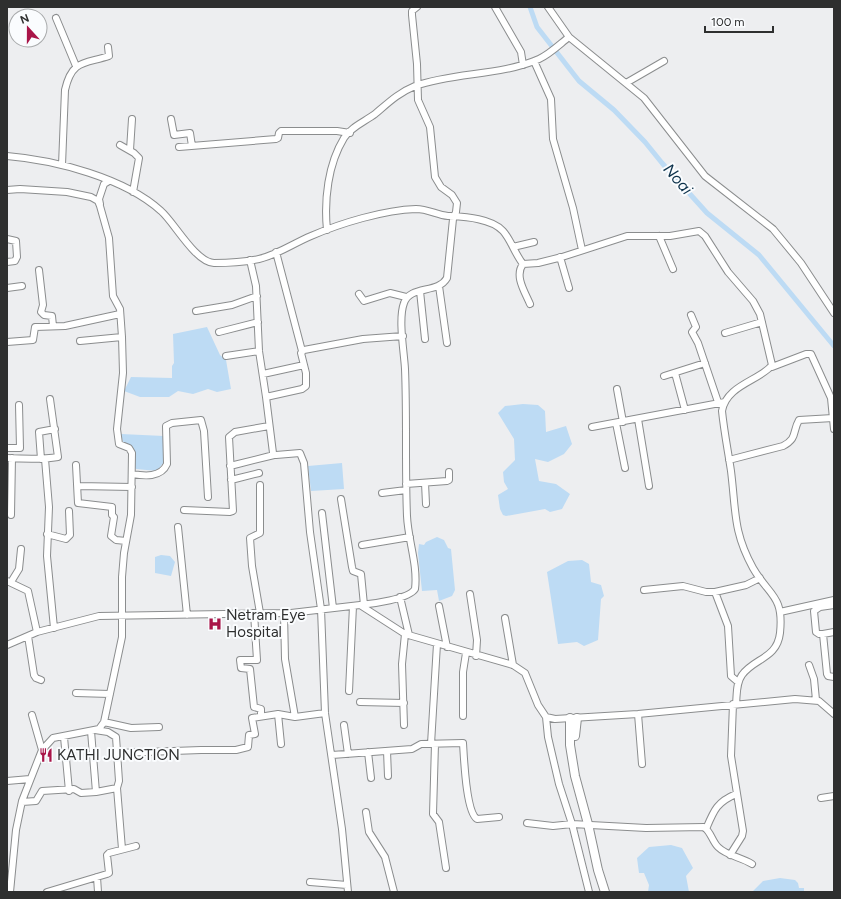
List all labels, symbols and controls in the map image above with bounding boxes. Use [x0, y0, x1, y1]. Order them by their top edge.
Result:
north arrow [8, 8, 48, 48]
scale bar [705, 8, 773, 34]
text: N [18, 12, 31, 27]
text: 100 m [711, 15, 745, 29]
water label: Noai [659, 160, 697, 199]
place label: Netram Eye Hospital [226, 606, 305, 641]
hospital icon: Netram Eye Hospital [207, 616, 223, 632]
place label: KATHI JUNCTION [57, 746, 180, 764]
restaurant icon: KATHI JUNCTION [38, 747, 54, 763]

